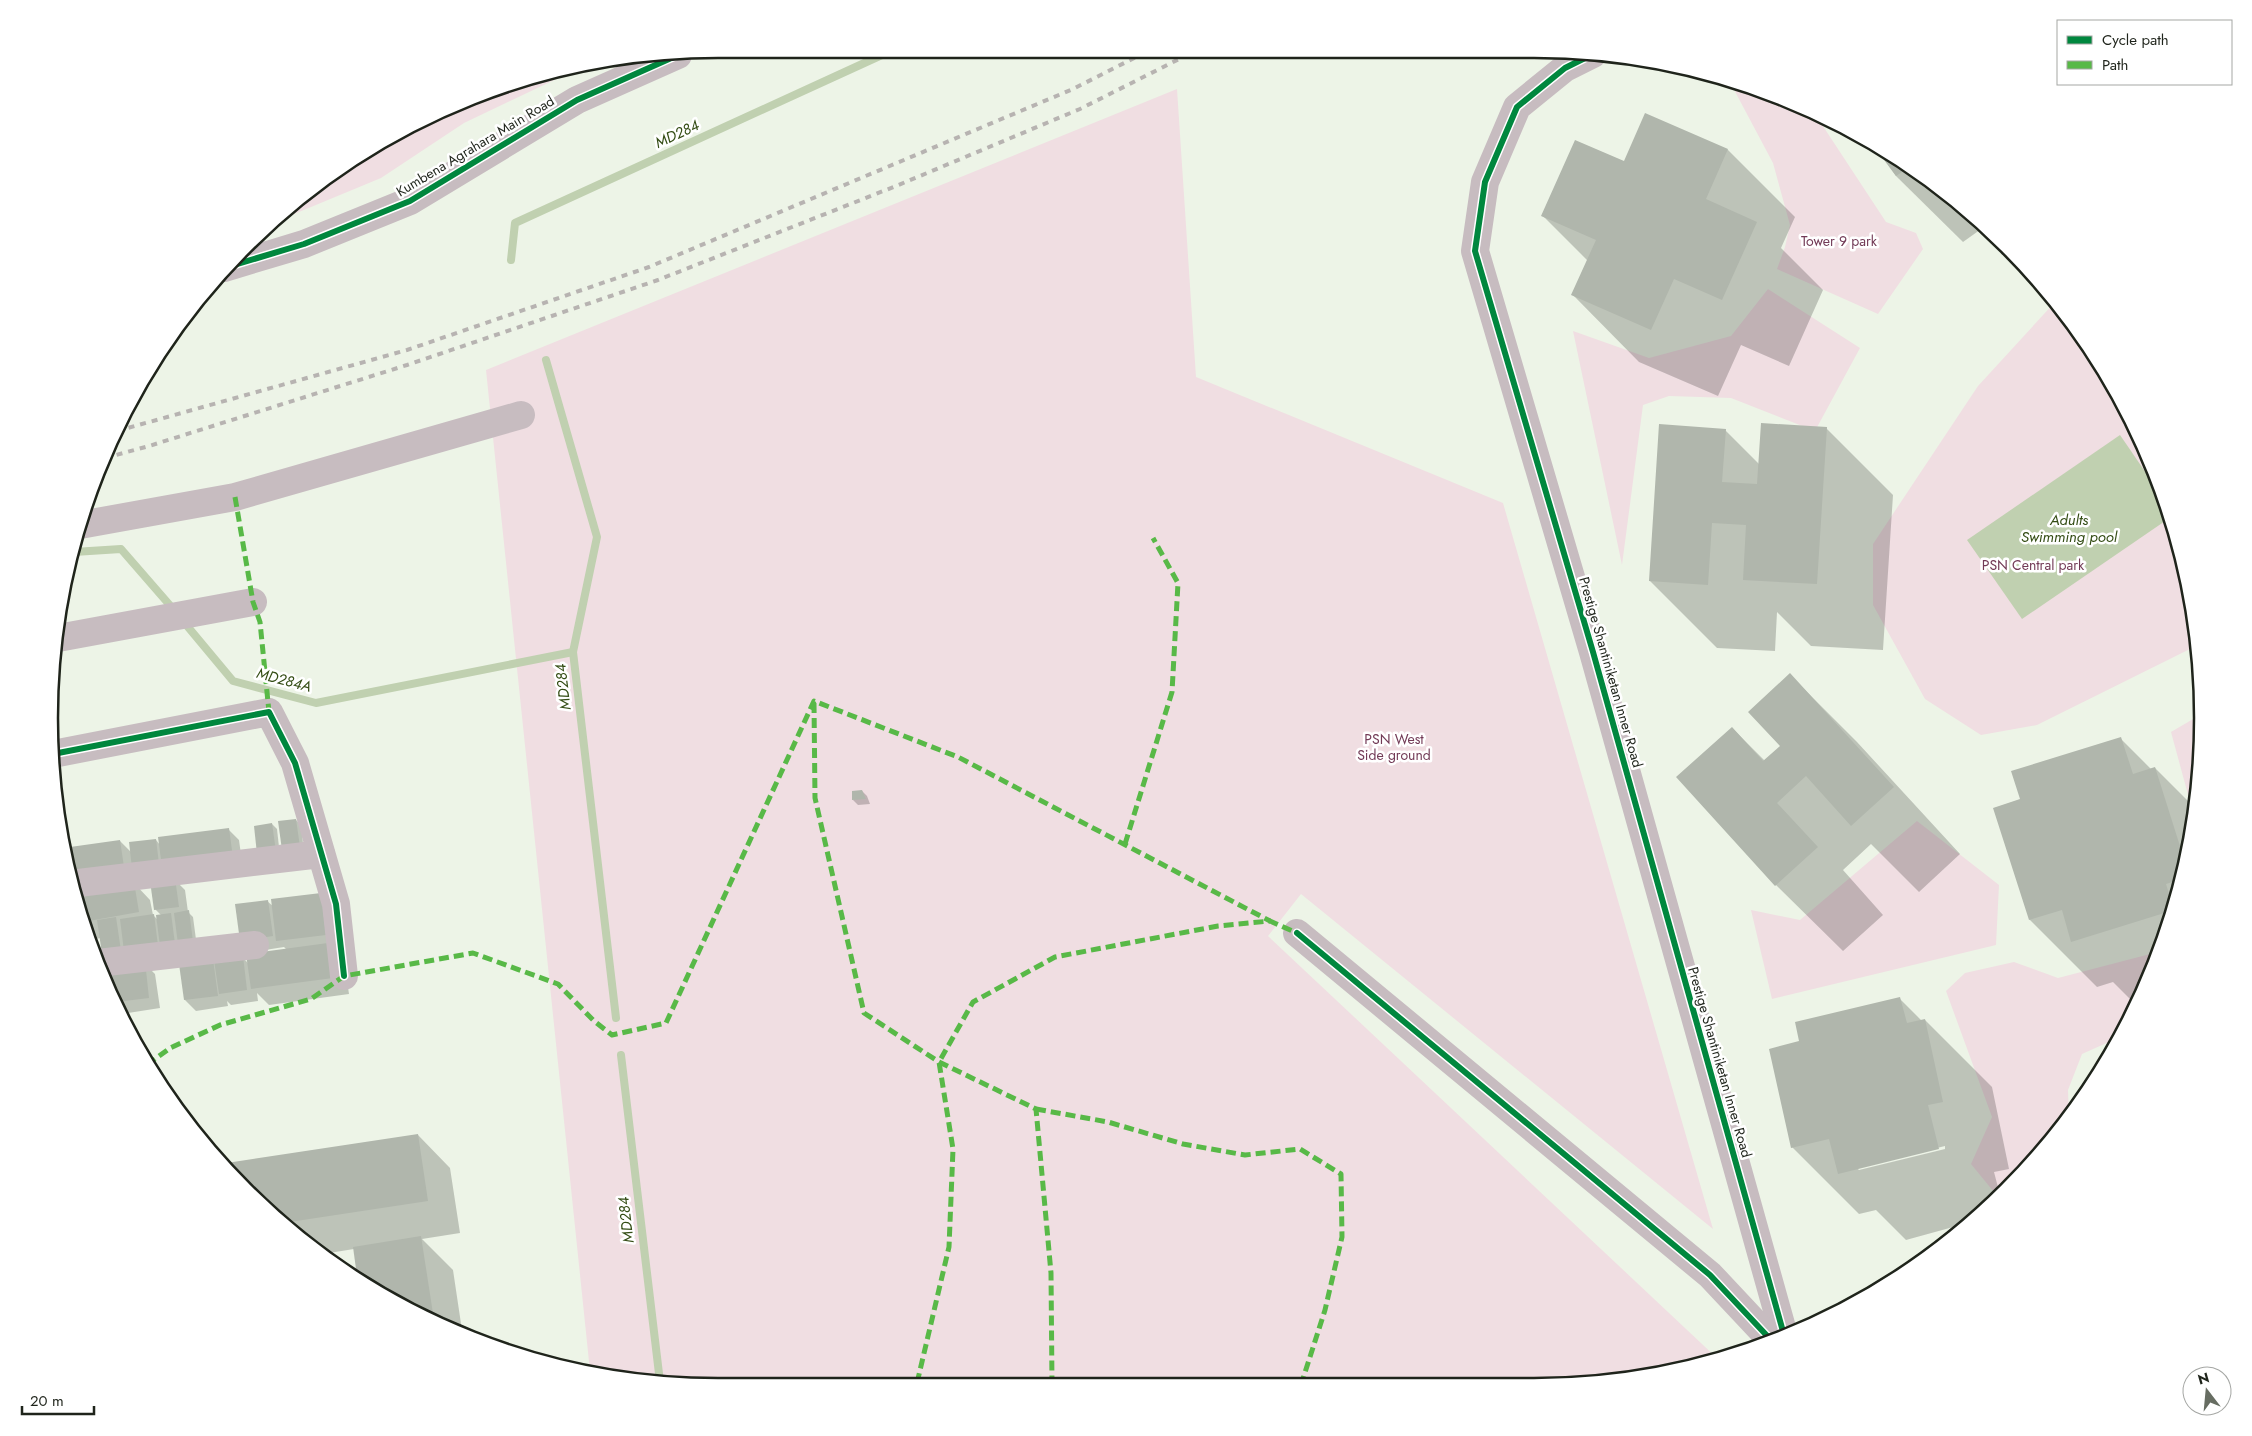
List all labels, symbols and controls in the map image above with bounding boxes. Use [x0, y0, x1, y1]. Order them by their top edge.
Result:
legend [2057, 20, 2232, 85]
text: Cycle path [2102, 29, 2169, 51]
text: Path [2102, 54, 2128, 76]
street label: Kumbena Agrahara Main Road [392, 91, 558, 201]
water label: MD284 [651, 114, 703, 154]
park label: Tower 9 park [1801, 231, 1878, 251]
water label: Adults Swimming pool [2021, 509, 2118, 548]
park label: PSN Central park [1982, 555, 2085, 575]
street label: Prestige Shantiniketan Inner Road [1574, 574, 1648, 770]
water label: MD284A [254, 662, 314, 698]
water label: MD284 [549, 662, 577, 711]
park label: PSN West Side ground [1357, 729, 1431, 765]
street label: Prestige Shantiniketan Inner Road [1683, 964, 1757, 1160]
water label: MD284 [612, 1195, 640, 1244]
north arrow [2182, 1366, 2232, 1416]
text: N [2195, 1367, 2212, 1390]
scale bar [22, 1384, 95, 1416]
text: 20 m [30, 1390, 64, 1412]

